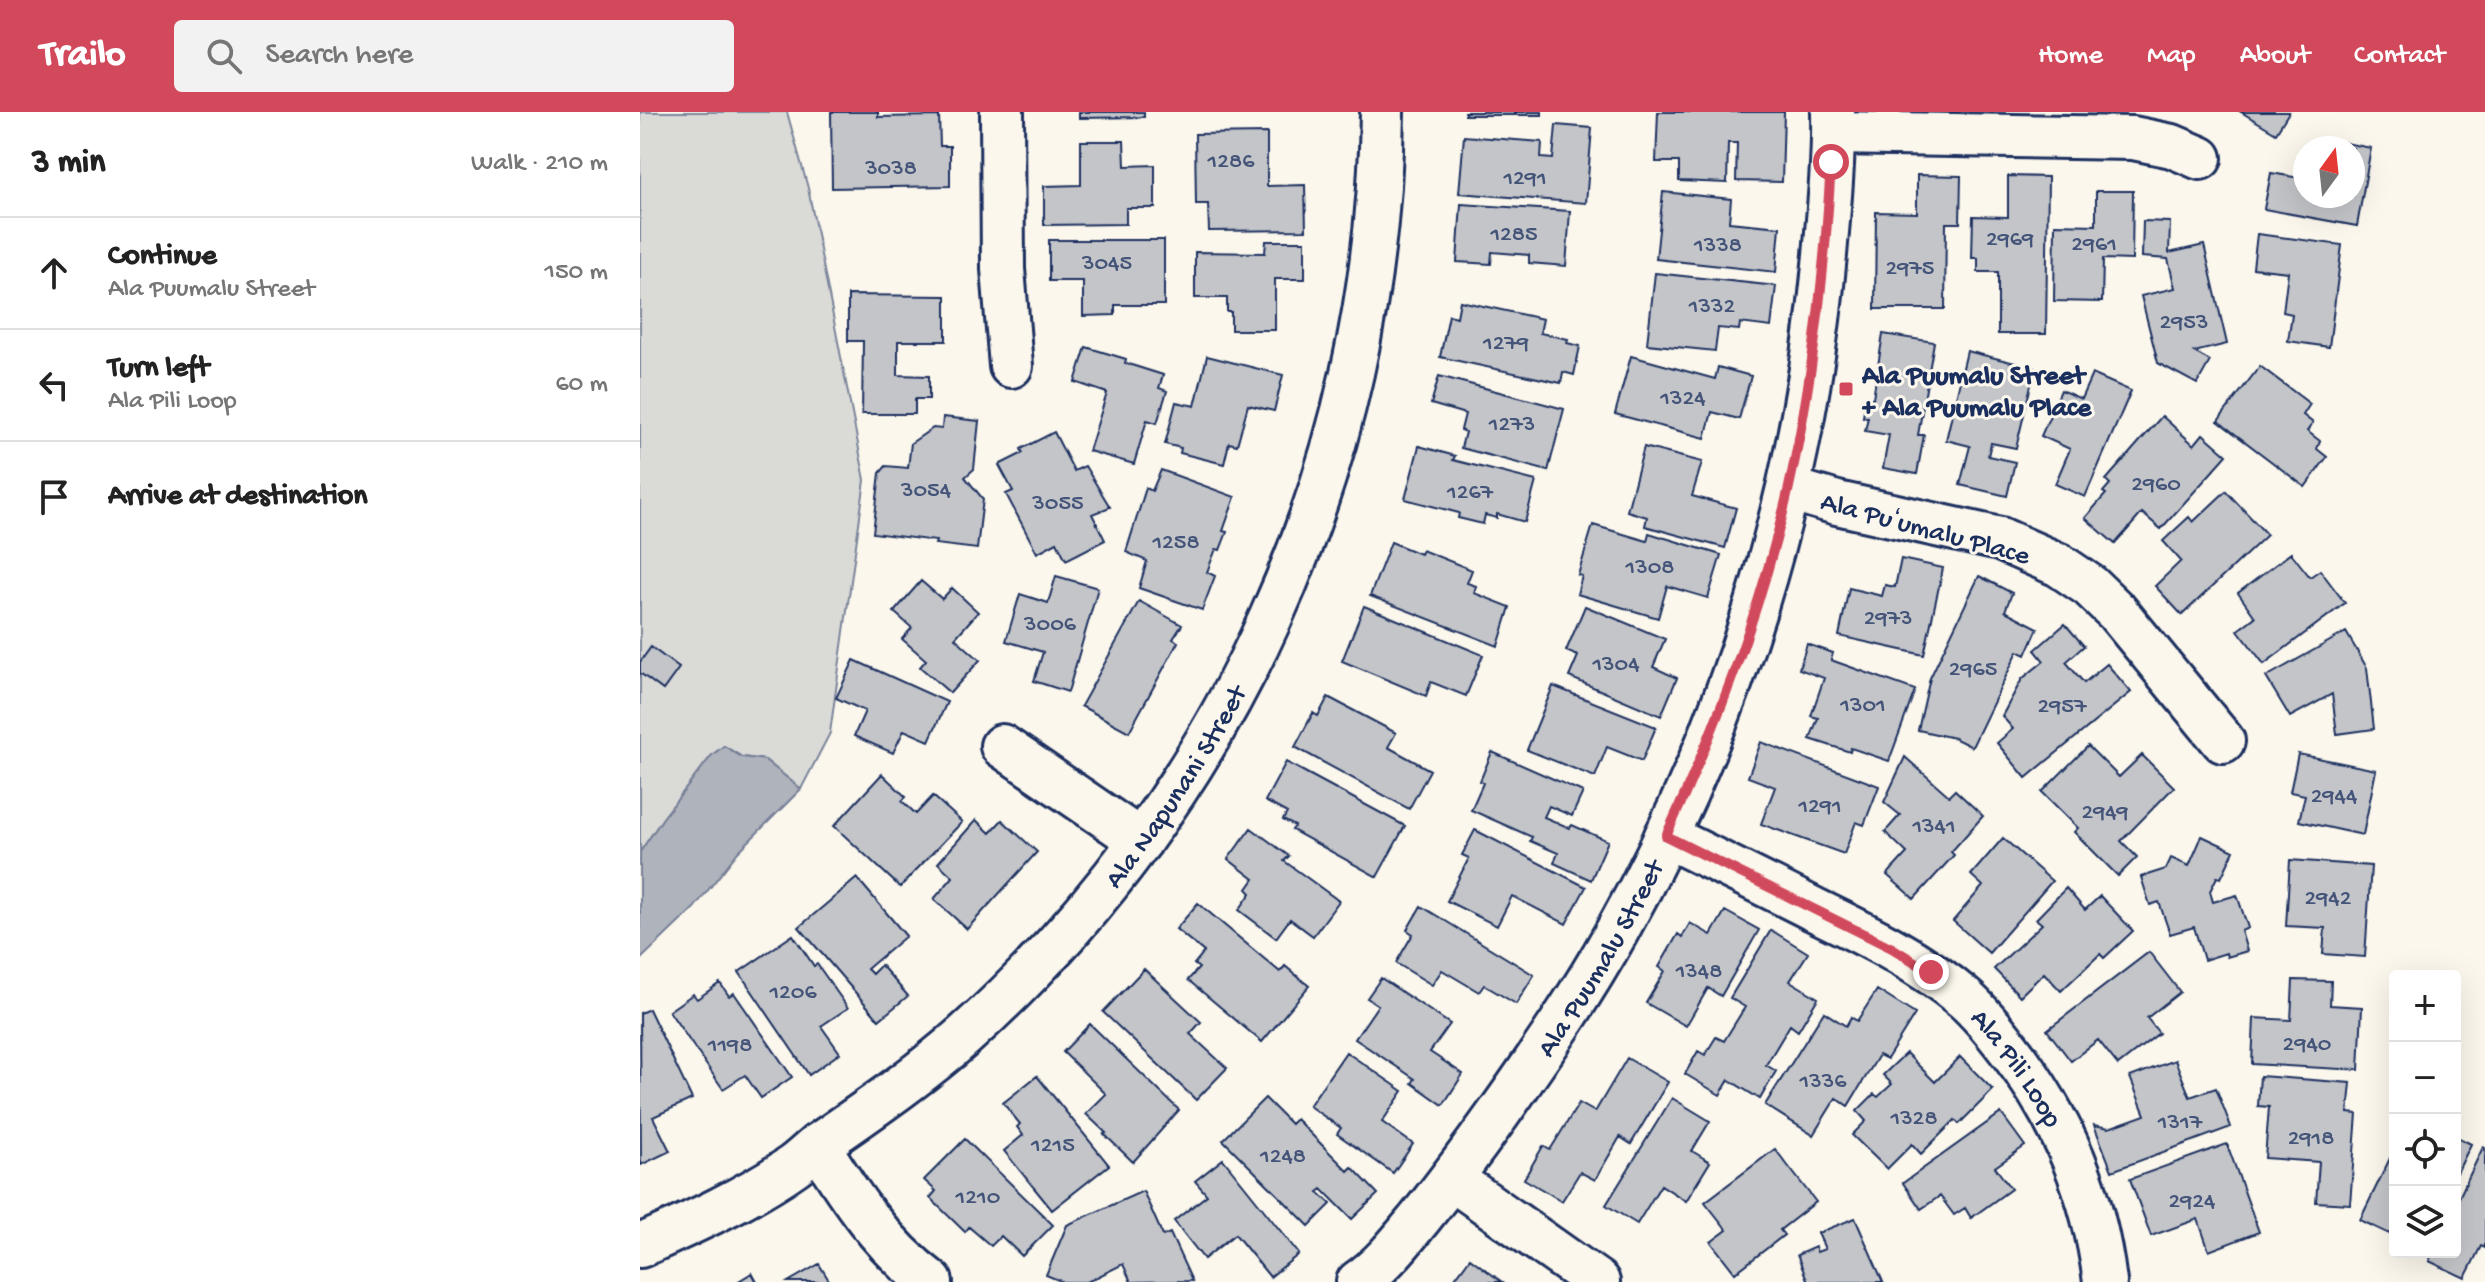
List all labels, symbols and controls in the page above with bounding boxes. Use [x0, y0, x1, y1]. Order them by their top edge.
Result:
search box [174, 20, 734, 92]
text: Trailo [40, 34, 126, 78]
icon: search [202, 34, 246, 78]
text: Search here [266, 39, 413, 74]
text: Home [2038, 40, 2103, 73]
text: Map [2147, 40, 2196, 73]
text: About [2240, 40, 2310, 73]
text: Contact [2354, 40, 2445, 73]
north arrow [2293, 136, 2365, 208]
text: 3 min [32, 144, 105, 184]
route start [1813, 144, 1849, 180]
house number: 1286 [1207, 148, 1255, 177]
text: Walk · 210 m [471, 149, 608, 180]
house number: 3038 [864, 155, 917, 184]
house number: 1291 [1502, 165, 1547, 194]
house number: 1285 [1489, 221, 1538, 250]
house number: 2969 [1986, 226, 2034, 255]
house number: 2961 [2071, 231, 2117, 260]
house number: 1338 [1693, 232, 1742, 261]
text: Continue [108, 240, 217, 275]
house number: 3045 [1081, 250, 1132, 279]
icon: ahead [32, 251, 76, 295]
house number: 2975 [1886, 255, 1934, 284]
text: 150 m [544, 258, 608, 289]
text: Ala Puumalu Street [108, 275, 315, 306]
house number: 1332 [1688, 293, 1735, 322]
house number: 2953 [2160, 309, 2208, 338]
house number: 1279 [1482, 330, 1529, 359]
text: Turn left [108, 352, 209, 387]
place label: Ala Puumalu Street + Ala Puumalu Place [1861, 361, 2093, 426]
icon: left [32, 363, 76, 407]
text: 60 m [555, 370, 608, 401]
marker: Ala Puumalu Street + Ala Puumalu Place [1837, 380, 1855, 398]
house number: 1324 [1659, 385, 1706, 414]
text: Ala Pili Loop [108, 387, 236, 418]
house number: 1273 [1488, 411, 1535, 440]
house number: 2960 [2131, 471, 2181, 500]
icon: arrive [32, 475, 76, 519]
house number: 3054 [900, 477, 952, 506]
house number: 1267 [1446, 479, 1494, 508]
text: Arrive at destination [108, 480, 368, 515]
street label: Ala Puʻumalu Place [1817, 487, 2034, 574]
house number: 3055 [1031, 490, 1084, 519]
house number: 1258 [1151, 529, 1200, 558]
house number: 1308 [1625, 554, 1674, 583]
house number: 2973 [1864, 605, 1912, 634]
house number: 3006 [1023, 611, 1077, 640]
house number: 1304 [1591, 651, 1640, 680]
house number: 2965 [1949, 656, 1997, 685]
street label: Ala Napunani Street [1099, 679, 1257, 896]
house number: 1301 [1839, 692, 1886, 721]
house number: 2957 [2038, 693, 2087, 722]
house number: 2944 [2311, 783, 2358, 812]
house number: 1291 [1797, 793, 1842, 822]
house number: 2949 [2081, 799, 2129, 828]
house number: 1341 [1911, 813, 1956, 842]
street label: Ala Puumalu Street [1531, 853, 1674, 1064]
house number: 2942 [2305, 885, 2352, 914]
route end [1913, 954, 1949, 990]
house number: 1348 [1675, 958, 1722, 987]
map controls [2389, 970, 2461, 1258]
button: + [2389, 970, 2461, 1042]
house number: 1206 [768, 979, 817, 1008]
street label: Ala Pili Loop [1962, 1003, 2068, 1134]
house number: 2940 [2283, 1031, 2331, 1060]
house number: 1198 [707, 1032, 752, 1061]
button: − [2389, 1042, 2461, 1114]
house number: 1336 [1799, 1068, 1847, 1097]
house number: 1328 [1889, 1105, 1938, 1134]
house number: 1317 [2157, 1109, 2203, 1138]
button: locate [2389, 1114, 2461, 1186]
house number: 2918 [2288, 1125, 2334, 1154]
house number: 1215 [1030, 1132, 1075, 1161]
house number: 1248 [1259, 1143, 1306, 1172]
house number: 1210 [955, 1184, 1000, 1213]
button: layers [2389, 1186, 2461, 1258]
house number: 2924 [2169, 1188, 2216, 1217]

